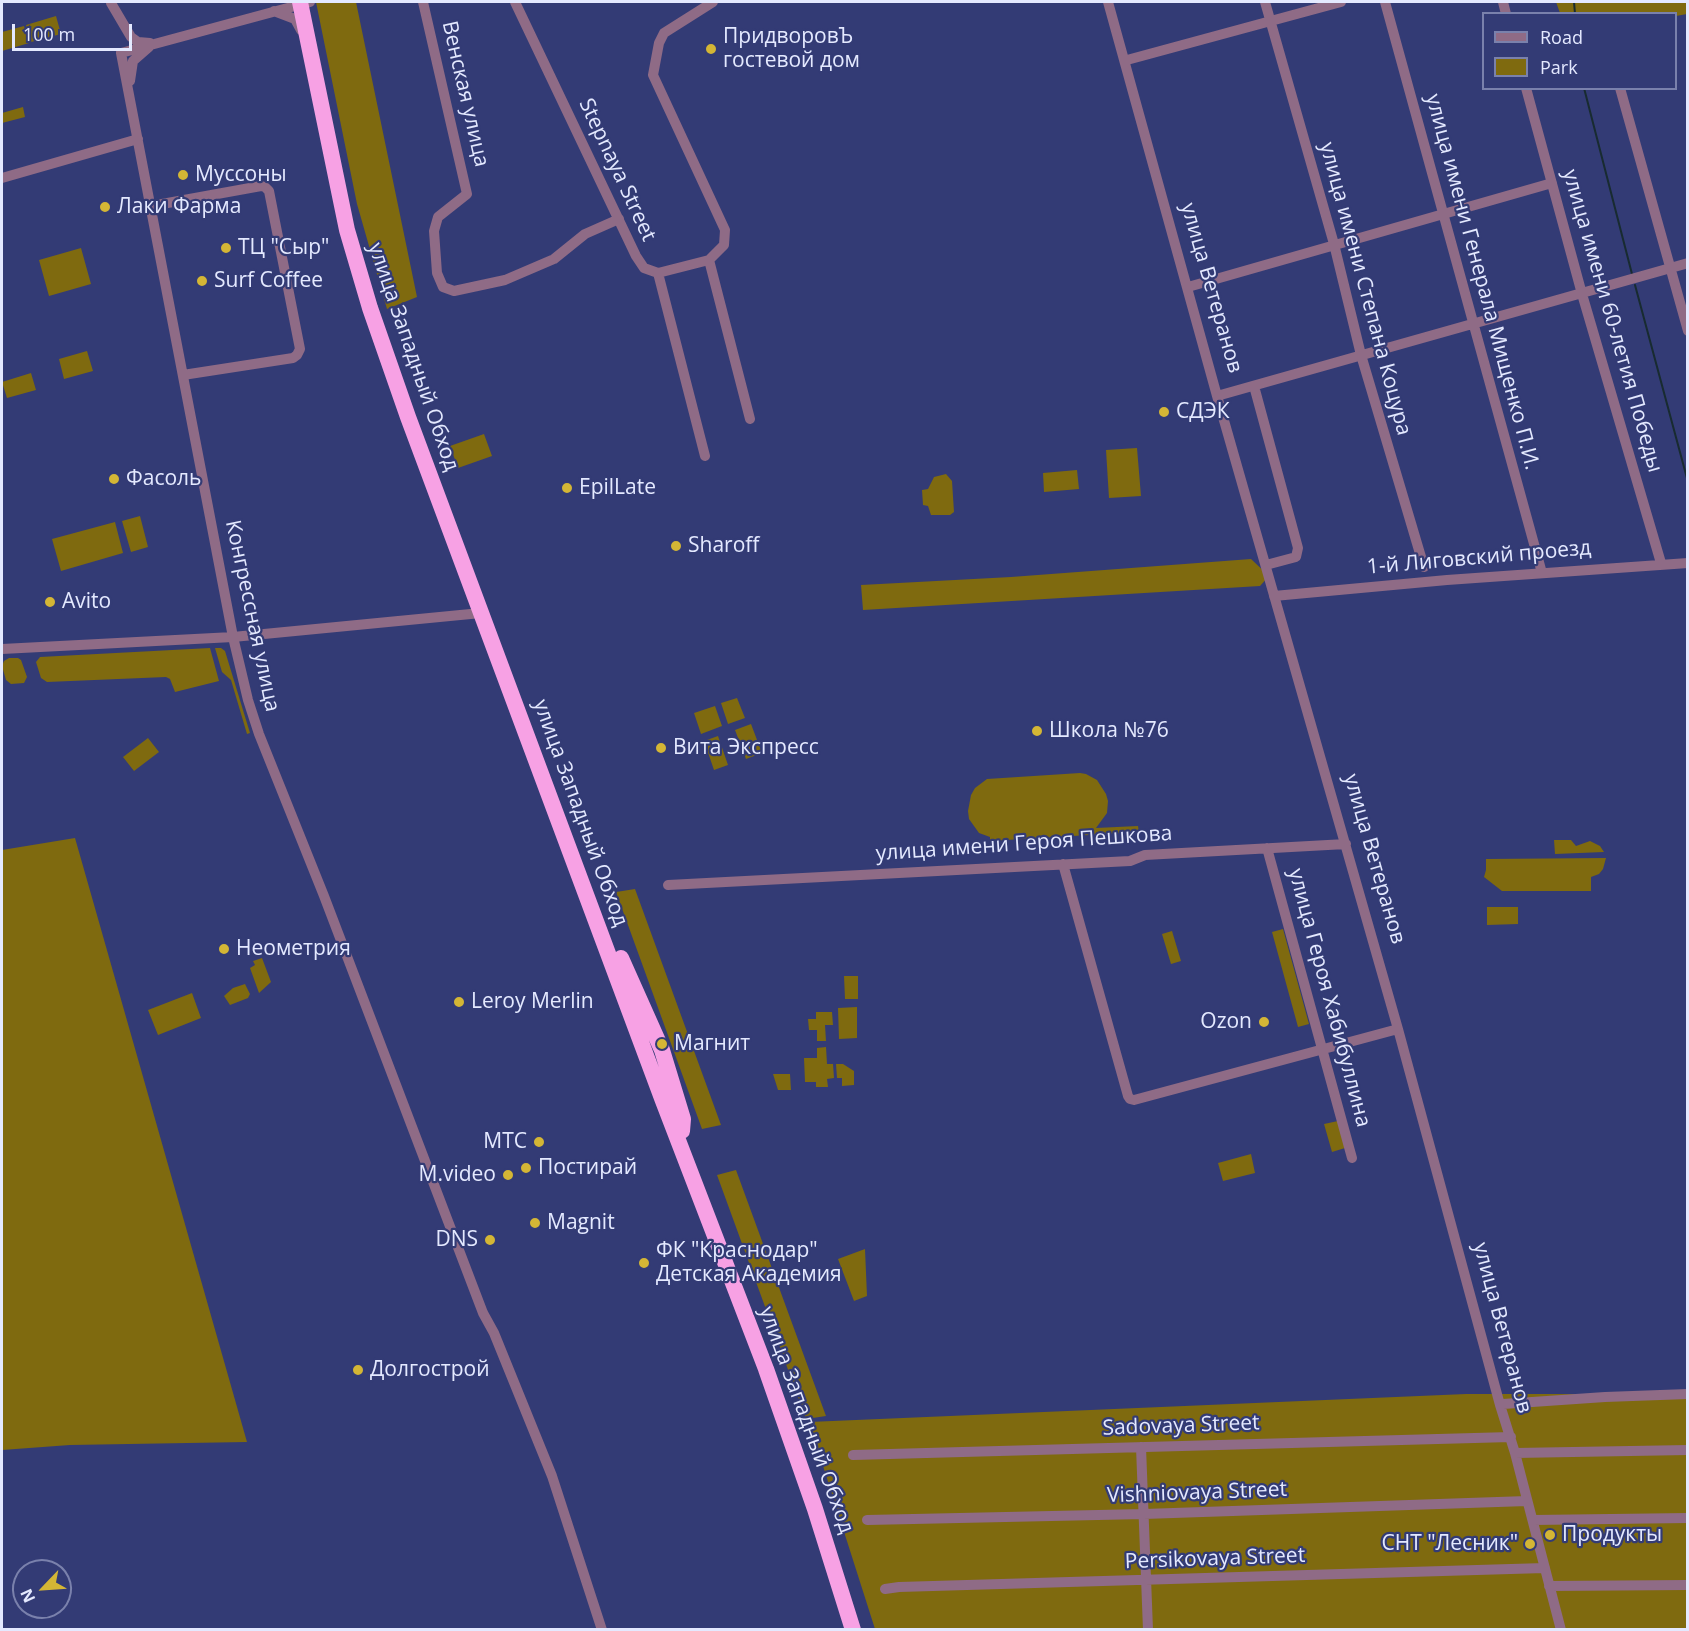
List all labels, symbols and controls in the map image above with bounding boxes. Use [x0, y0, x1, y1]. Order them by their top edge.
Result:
scale bar [15, 12, 135, 50]
legend [1482, 12, 1677, 90]
street label: Венская улица [436, 19, 494, 169]
text: 100 m [23, 22, 75, 46]
place label: ПридворовЪ гостевой дом [723, 24, 860, 74]
text: Road [1540, 25, 1583, 49]
marker: ПридворовЪ гостевой дом [704, 42, 718, 56]
text: Park [1540, 55, 1578, 79]
street label: улица имени Генерала Мищенко П.И. [1420, 92, 1544, 472]
street label: Stepnaya Street [573, 95, 661, 245]
street label: улица имени Степана Коцура [1314, 140, 1416, 438]
place label: Муссоны [195, 162, 287, 188]
street label: улица имени 60-летия Победы [1557, 167, 1667, 475]
marker: Муссоны [176, 168, 190, 182]
place label: Лаки Фарма [117, 194, 241, 220]
marker: Лаки Фарма [98, 200, 112, 214]
street label: улица Ветеранов [1175, 200, 1247, 376]
place label: ТЦ "Сыр" [238, 235, 329, 261]
street label: улица Западный Обход [362, 240, 464, 474]
marker: ТЦ "Сыр" [219, 241, 233, 255]
place label: Surf Coffee [214, 268, 323, 294]
marker: Surf Coffee [195, 274, 209, 288]
place label: СДЭК [1176, 399, 1230, 425]
marker: СДЭК [1157, 405, 1171, 419]
place label: Фасоль [126, 466, 201, 492]
marker: Фасоль [107, 472, 121, 486]
place label: EpilLate [579, 475, 656, 501]
marker: EpilLate [560, 481, 574, 495]
street label: Конгрессная улица [219, 518, 285, 714]
place label: Sharoff [688, 533, 759, 559]
street label: 1-й Лиговский проезд [1366, 536, 1592, 580]
marker: Sharoff [669, 539, 683, 553]
place label: Avito [62, 589, 111, 615]
marker: Avito [43, 595, 57, 609]
street label: улица Западный Обход [527, 696, 633, 930]
place label: Школа №76 [1049, 718, 1169, 744]
marker: Школа №76 [1030, 724, 1044, 738]
place label: Вита Экспресс [673, 735, 819, 761]
marker: Вита Экспресс [654, 741, 668, 755]
street label: улица Ветеранов [1338, 771, 1410, 947]
street label: улица имени Героя Пешкова [875, 821, 1173, 867]
street label: улица Героя Хабибуллина [1282, 866, 1376, 1130]
place label: Неометрия [236, 936, 351, 962]
marker: Неометрия [217, 942, 231, 956]
place label: Leroy Merlin [471, 989, 594, 1015]
marker: Leroy Merlin [452, 995, 466, 1009]
place label: Ozon [1200, 1009, 1252, 1035]
marker: Ozon [1257, 1015, 1271, 1029]
place label: Магнит [674, 1031, 750, 1057]
marker: Магнит [655, 1037, 669, 1051]
place label: МТС [483, 1129, 527, 1155]
marker: МТС [532, 1135, 546, 1149]
place label: Постирай [538, 1155, 637, 1181]
marker: Постирай [519, 1161, 533, 1175]
place label: M.video [419, 1162, 496, 1188]
marker: M.video [501, 1168, 515, 1182]
place label: Magnit [547, 1210, 615, 1236]
marker: Magnit [528, 1216, 542, 1230]
place label: DNS [435, 1227, 478, 1253]
marker: DNS [483, 1233, 497, 1247]
place label: ФК "Краснодар" Детская Академия [656, 1238, 842, 1288]
street label: улица Ветеранов [1467, 1240, 1537, 1416]
marker: ФК "Краснодар" Детская Академия [637, 1256, 651, 1270]
street label: улица Западный Обход [753, 1303, 859, 1537]
place label: Долгострой [370, 1357, 489, 1383]
marker: Долгострой [351, 1363, 365, 1377]
street label: Sadovaya Street [1102, 1411, 1260, 1441]
street label: Vishniovaya Street [1107, 1477, 1287, 1509]
place label: Продукты [1562, 1522, 1662, 1548]
marker: Продукты [1543, 1528, 1557, 1542]
place label: СНТ "Лесник" [1381, 1531, 1518, 1557]
marker: СНТ "Лесник" [1523, 1537, 1537, 1551]
street label: Persikovaya Street [1124, 1543, 1306, 1575]
north arrow [12, 1559, 72, 1619]
text: N [15, 1585, 40, 1606]

